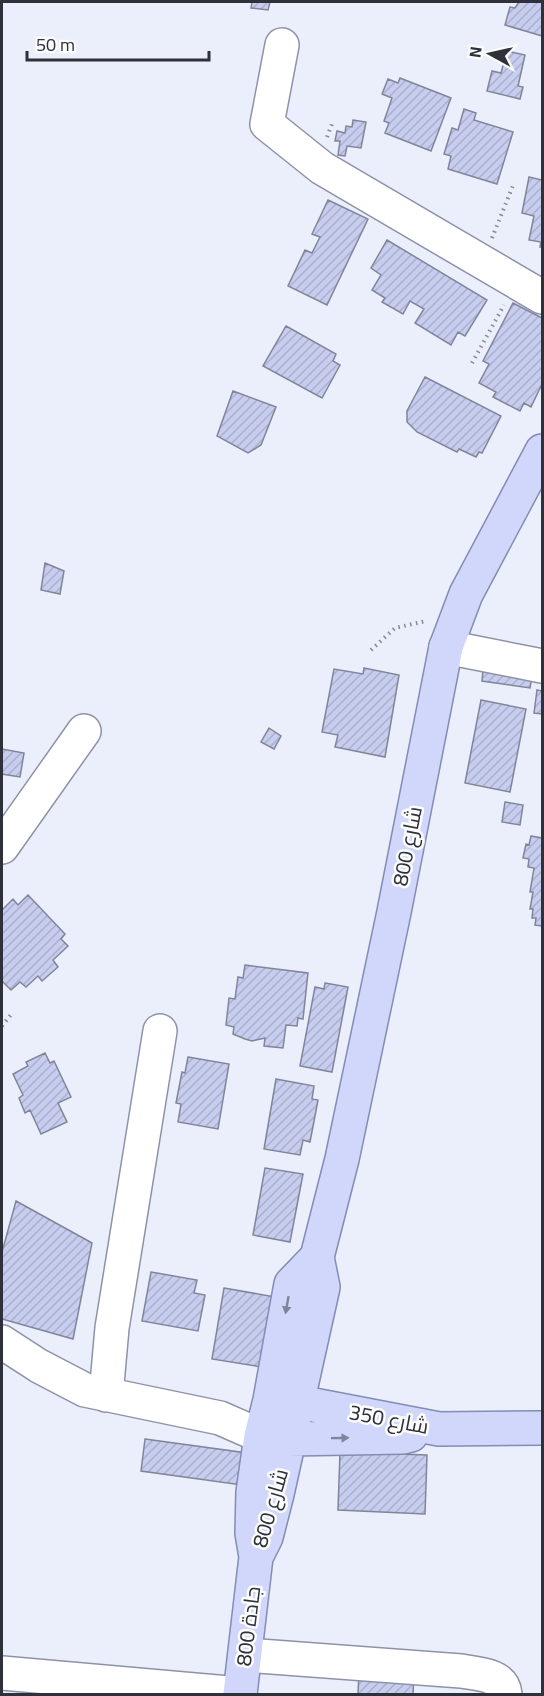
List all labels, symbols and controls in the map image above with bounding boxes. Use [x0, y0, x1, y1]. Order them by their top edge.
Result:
scale bar [27, 24, 208, 62]
north arrow [460, 24, 520, 84]
text: 50 m [36, 28, 75, 61]
text: N [460, 44, 491, 59]
street label: شارع 800 [380, 803, 434, 889]
one-way arrow [282, 1295, 291, 1314]
street label: شارع 350 [346, 1392, 432, 1446]
one-way arrow [330, 1434, 349, 1443]
street label: شارع 800 [240, 1464, 300, 1552]
street label: جادة 800 [224, 1584, 272, 1668]

